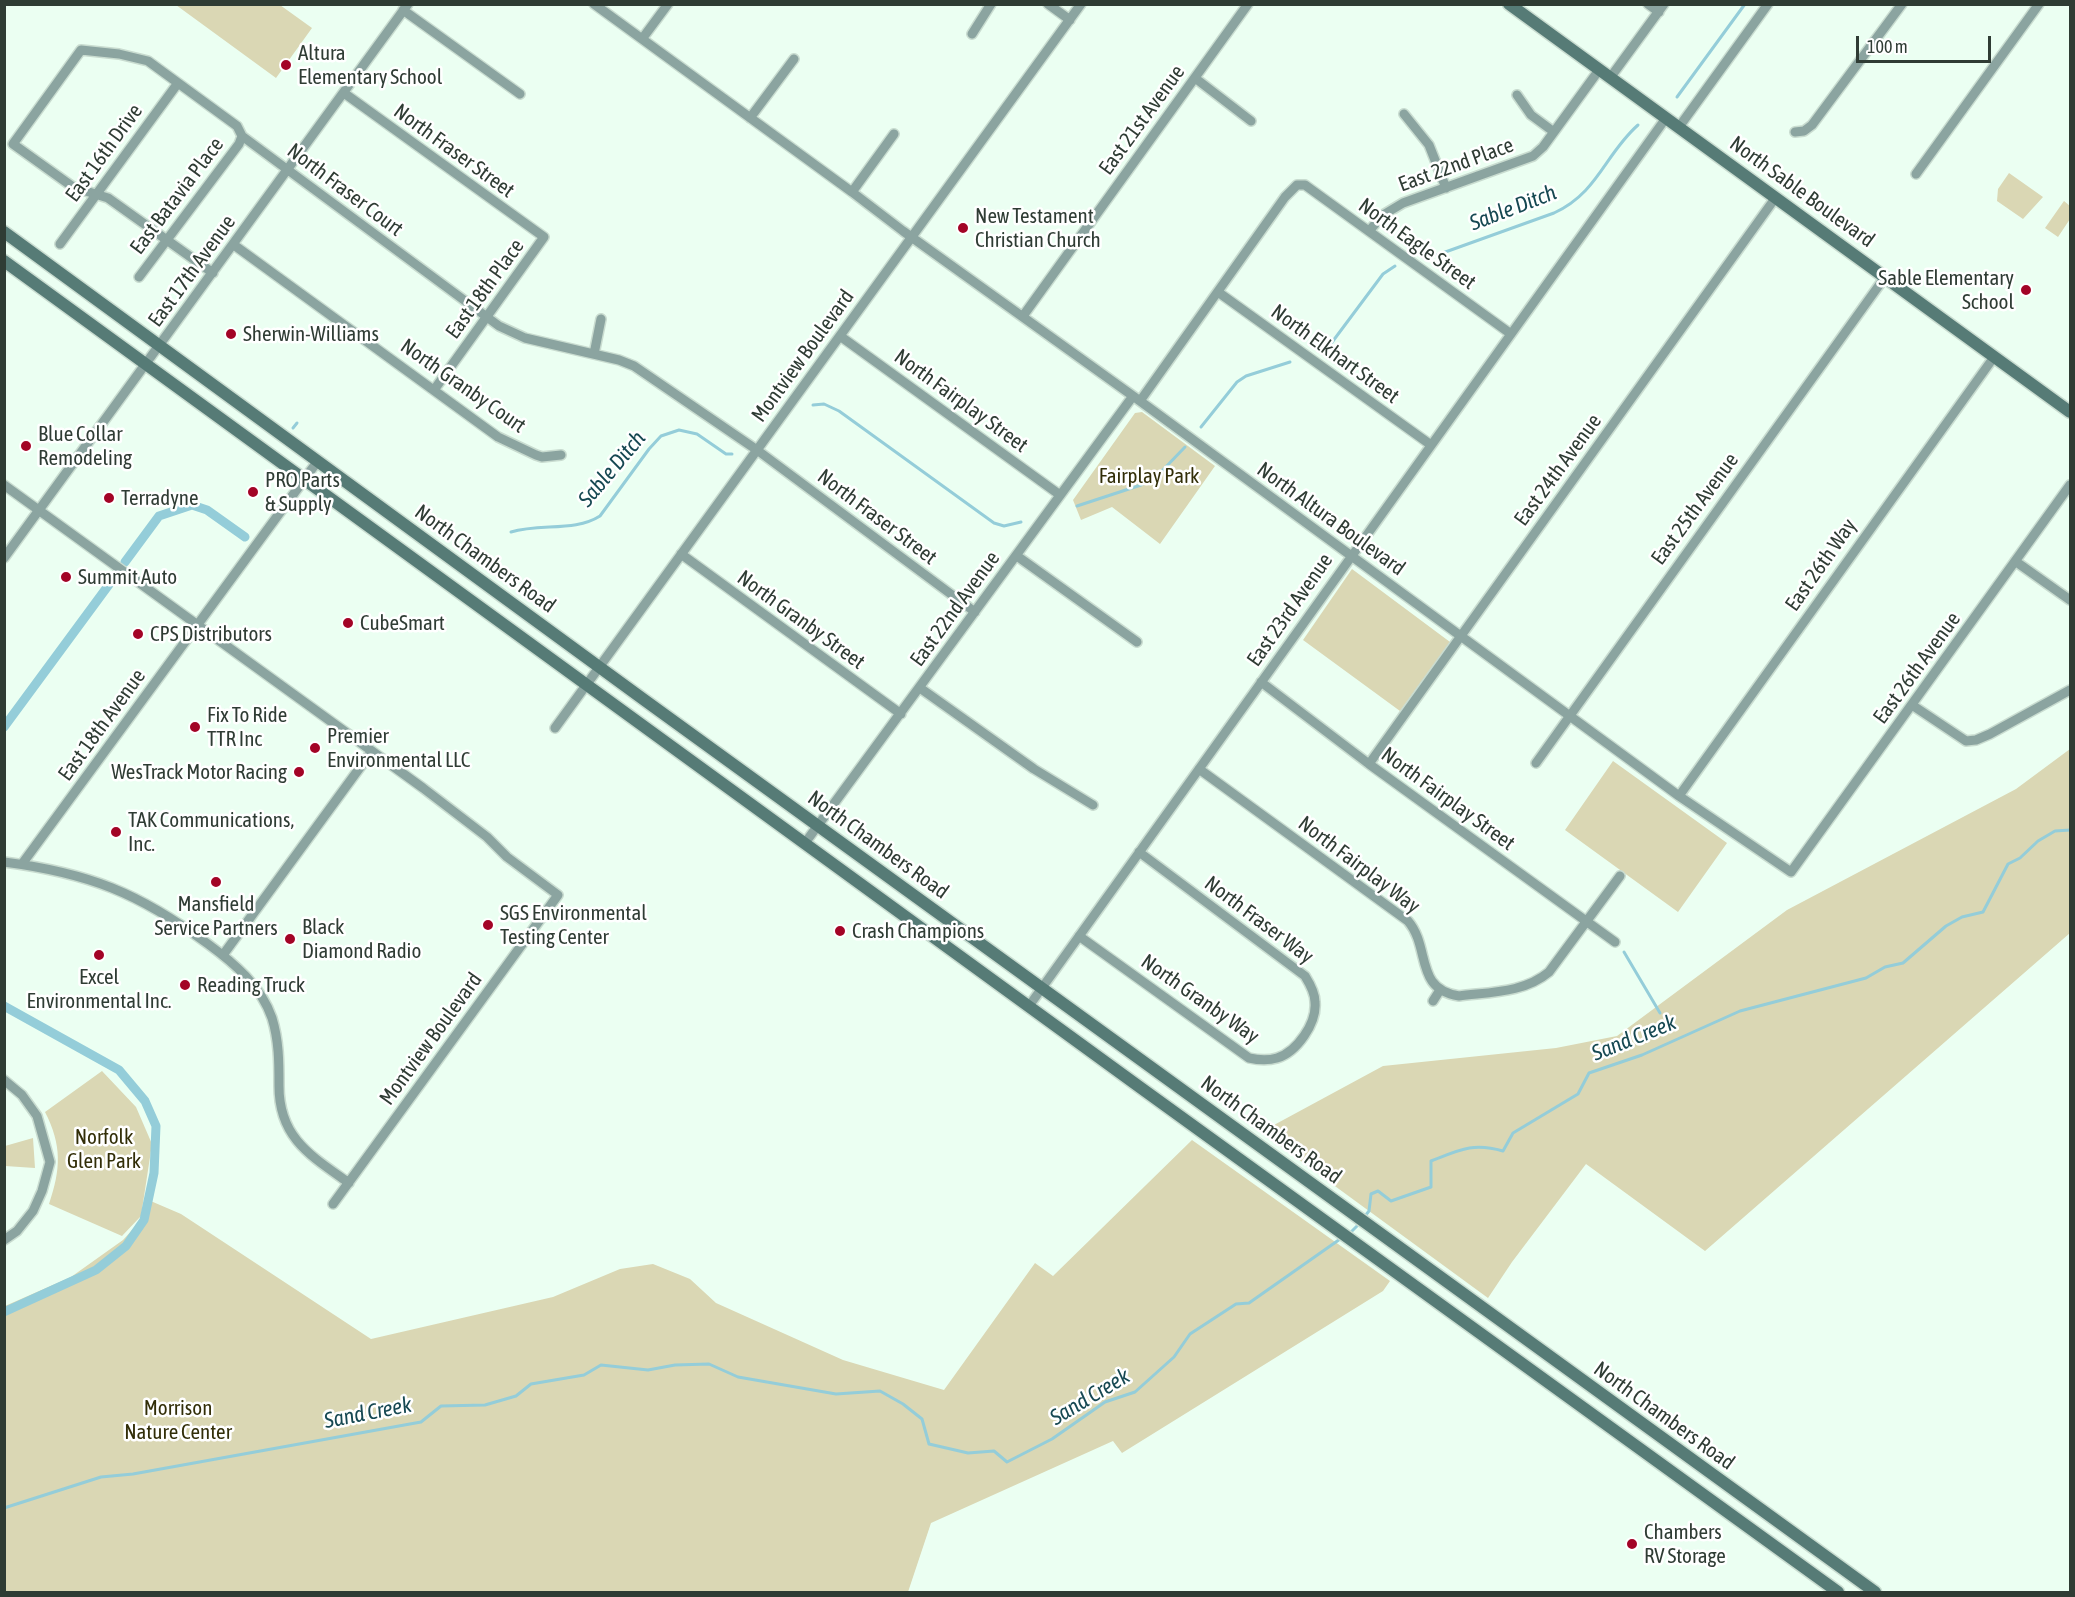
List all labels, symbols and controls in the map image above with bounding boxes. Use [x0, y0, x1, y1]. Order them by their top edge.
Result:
scale bar [1859, 24, 1994, 62]
text: 100 m [1867, 36, 1908, 57]
place label: Altura Elementary School [298, 40, 442, 90]
marker: Altura Elementary School [279, 58, 293, 72]
street label: East 21st Avenue [1094, 60, 1190, 180]
street label: East 16th Drive [60, 99, 148, 207]
street label: North Fraser Street [389, 99, 519, 203]
street label: North Sable Boulevard [1725, 131, 1879, 253]
street label: East Batavia Place [125, 133, 229, 259]
street label: East 22nd Place [1395, 133, 1517, 197]
street label: North Fraser Court [282, 138, 408, 242]
water label: Sable Ditch [1466, 179, 1560, 237]
street label: North Eagle Street [1353, 193, 1481, 295]
place label: New Testament Christian Church [975, 203, 1101, 253]
street label: East 17th Avenue [143, 210, 241, 332]
marker: New Testament Christian Church [956, 221, 970, 235]
street label: East 18th Place [440, 234, 530, 344]
place label: Sable Elementary School [1878, 265, 2014, 315]
marker: Sable Elementary School [2019, 283, 2033, 297]
street label: Montview Boulevard [747, 285, 859, 427]
street label: North Elkhart Street [1266, 299, 1404, 409]
place label: Sherwin-Williams [243, 321, 379, 347]
marker: Sherwin-Williams [224, 327, 238, 341]
street label: North Granby Court [396, 334, 530, 438]
street label: North Fairplay Street [889, 344, 1033, 458]
street label: East 24th Avenue [1509, 409, 1607, 531]
place label: Blue Collar Remodeling [38, 421, 132, 471]
water label: Sable Ditch [573, 426, 651, 512]
marker: Blue Collar Remodeling [19, 439, 33, 453]
street label: East 25th Avenue [1646, 448, 1744, 570]
street label: North Altura Boulevard [1252, 457, 1410, 581]
park label: Fairplay Park [1099, 463, 1199, 489]
street label: North Fraser Street [812, 464, 942, 570]
place label: PRO Parts & Supply [265, 467, 340, 517]
place label: Terradyne [121, 485, 199, 511]
marker: PRO Parts & Supply [246, 485, 260, 499]
marker: Terradyne [102, 491, 116, 505]
street label: North Chambers Road [410, 499, 560, 619]
street label: East 26th Way [1780, 514, 1862, 616]
street label: East 22nd Avenue [905, 547, 1005, 671]
street label: East 23rd Avenue [1242, 549, 1338, 671]
place label: Summit Auto [78, 564, 177, 590]
street label: North Granby Street [732, 565, 870, 675]
marker: Summit Auto [59, 570, 73, 584]
street label: East 26th Avenue [1868, 607, 1966, 729]
place label: CubeSmart [360, 610, 445, 636]
marker: CubeSmart [341, 616, 355, 630]
place label: CPS Distributors [150, 621, 272, 647]
marker: CPS Distributors [131, 627, 145, 641]
street label: East 18th Avenue [53, 664, 151, 786]
place label: Fix To Ride TTR Inc [207, 702, 287, 752]
marker: Fix To Ride TTR Inc [188, 720, 202, 734]
place label: Premier Environmental LLC [327, 723, 470, 773]
marker: Premier Environmental LLC [308, 741, 322, 755]
street label: North Fairplay Street [1376, 742, 1520, 856]
place label: WesTrack Motor Racing [111, 759, 287, 785]
marker: WesTrack Motor Racing [292, 765, 306, 779]
street label: North Chambers Road [803, 785, 953, 905]
place label: TAK Communications, Inc. [128, 807, 294, 857]
street label: North Fairplay Way [1293, 811, 1425, 919]
marker: TAK Communications, Inc. [109, 825, 123, 839]
street label: North Fraser Way [1200, 871, 1318, 969]
marker: Mansfield Service Partners [209, 875, 223, 889]
place label: Mansfield Service Partners [154, 891, 278, 941]
place label: SGS Environmental Testing Center [500, 900, 647, 950]
place label: Black Diamond Radio [302, 914, 421, 964]
marker: SGS Environmental Testing Center [481, 918, 495, 932]
place label: Crash Champions [852, 918, 984, 944]
marker: Crash Champions [833, 924, 847, 938]
marker: Black Diamond Radio [283, 932, 297, 946]
marker: Excel Environmental Inc. [92, 948, 106, 962]
street label: North Granby Way [1136, 949, 1264, 1049]
place label: Excel Environmental Inc. [26, 964, 172, 1014]
street label: Montview Boulevard [375, 968, 487, 1110]
place label: Reading Truck [197, 972, 305, 998]
marker: Reading Truck [178, 978, 192, 992]
water label: Sand Creek [1588, 1009, 1680, 1067]
street label: North Chambers Road [1196, 1070, 1346, 1190]
park label: Norfolk Glen Park [67, 1124, 141, 1174]
street label: North Chambers Road [1589, 1356, 1739, 1476]
water label: Sand Creek [1045, 1363, 1135, 1431]
water label: Sand Creek [322, 1392, 414, 1434]
park label: Morrison Nature Center [124, 1395, 232, 1445]
place label: Chambers RV Storage [1644, 1519, 1726, 1569]
marker: Chambers RV Storage [1625, 1537, 1639, 1551]

